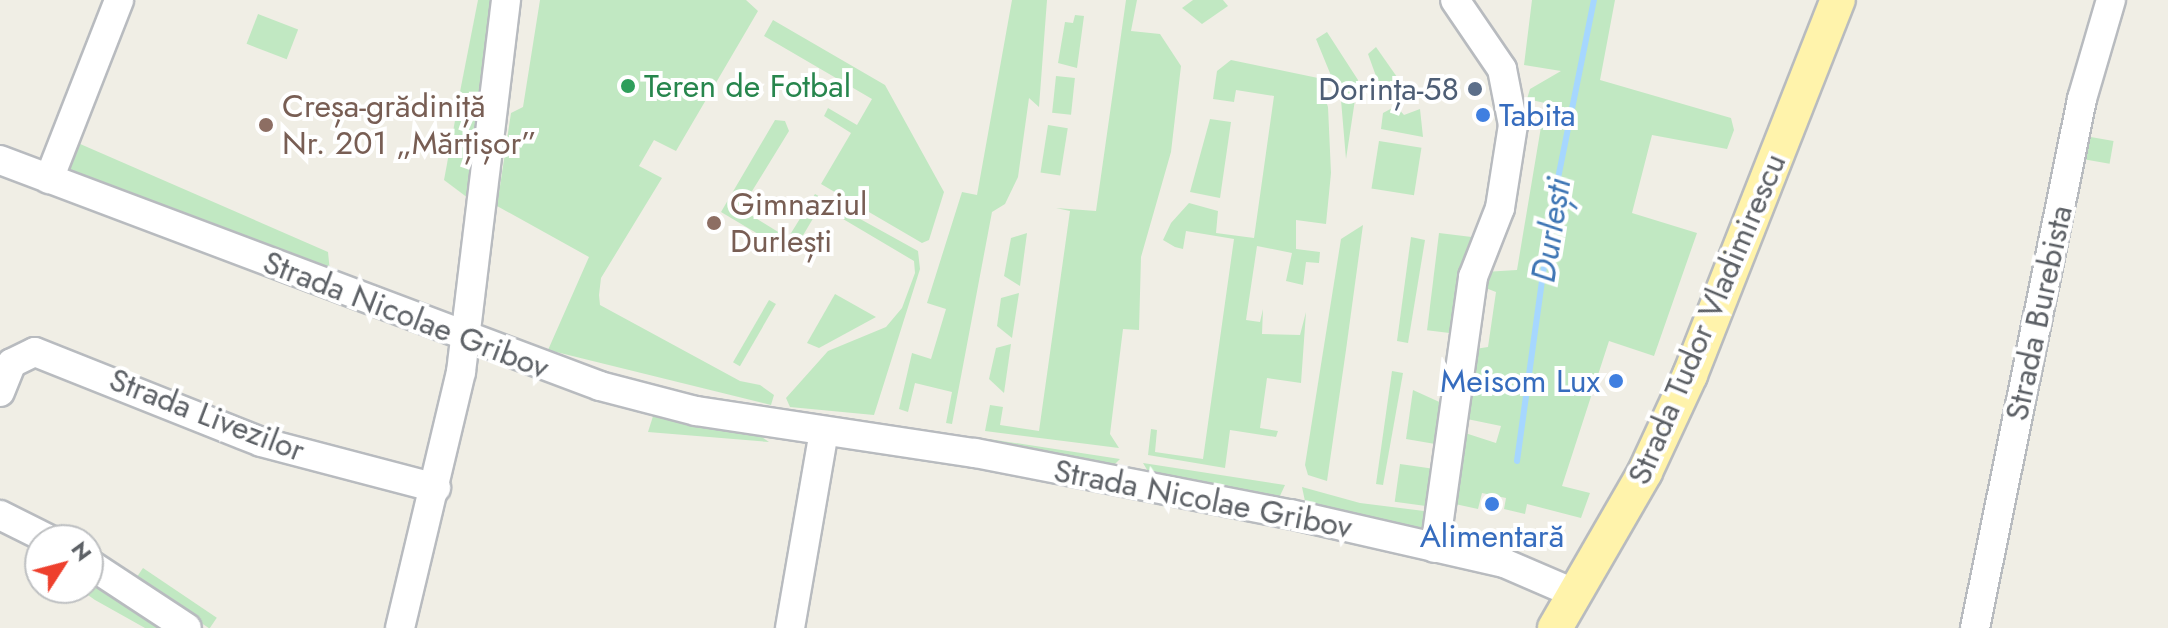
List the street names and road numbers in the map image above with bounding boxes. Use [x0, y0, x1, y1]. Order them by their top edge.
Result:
street label: Strada Tudor Vladimirescu [1620, 148, 1794, 490]
street label: Strada Burebista [1997, 202, 2081, 424]
street label: Strada Nicolae Gribov [258, 243, 554, 387]
street label: Strada Livezilor [104, 360, 310, 470]
street label: Strada Nicolae Gribov [1051, 451, 1355, 547]

